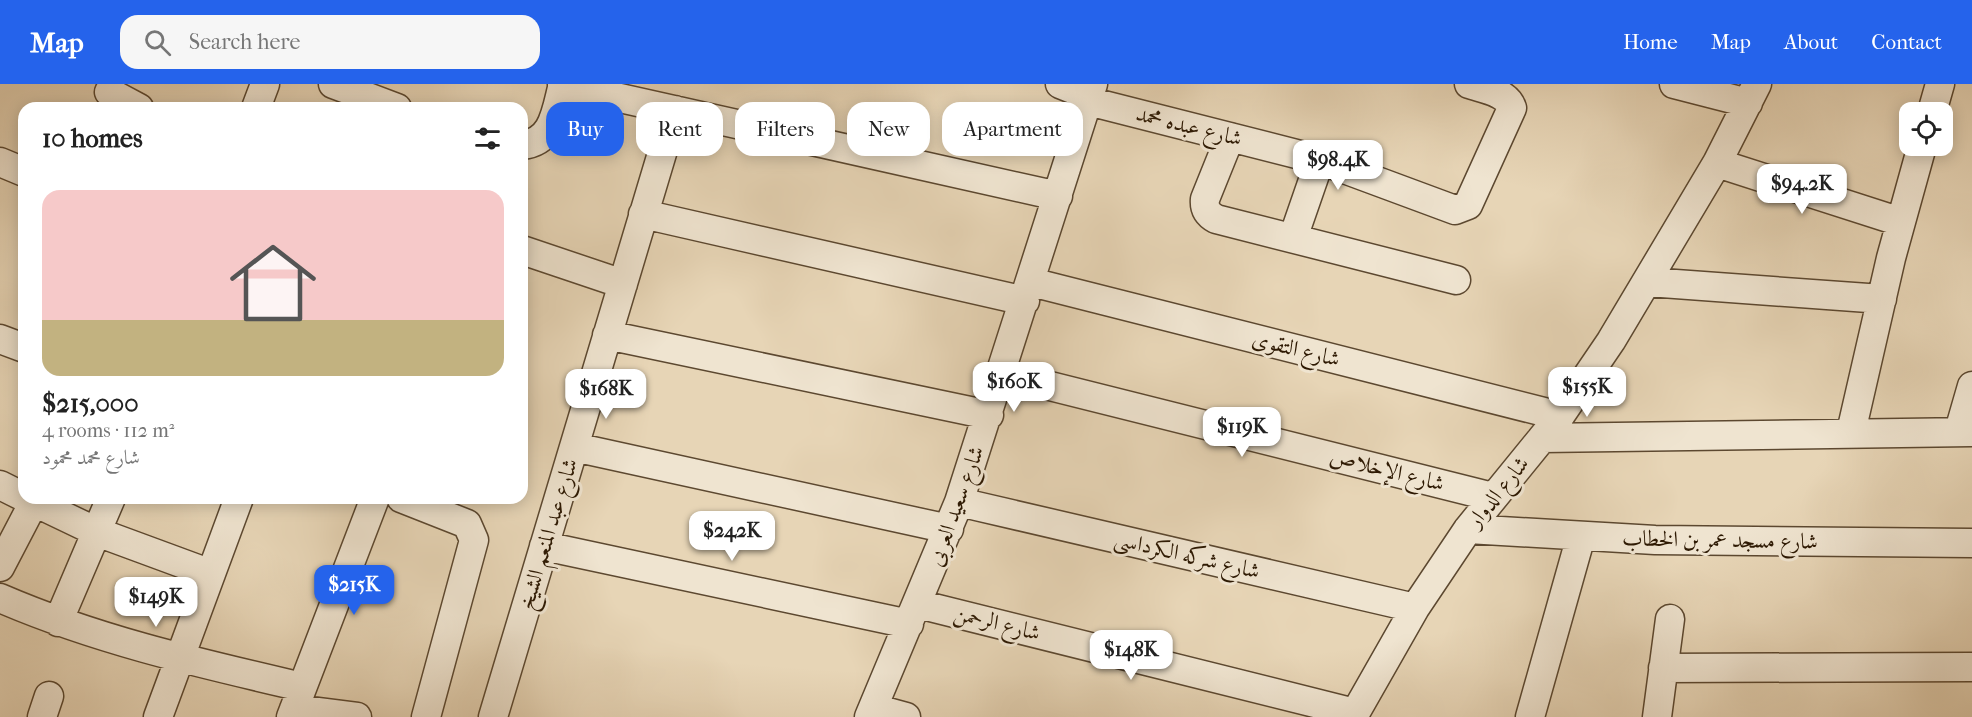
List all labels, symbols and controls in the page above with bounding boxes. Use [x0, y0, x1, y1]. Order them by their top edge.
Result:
search box [120, 15, 540, 69]
text: Map [30, 26, 84, 59]
icon: search [141, 26, 174, 59]
text: Search here [189, 29, 300, 55]
text: Home [1623, 30, 1678, 54]
text: Map [1711, 30, 1751, 54]
text: About [1784, 30, 1838, 54]
text: Contact [1871, 30, 1942, 54]
street label: شارع عبده محمد [1132, 100, 1245, 157]
chip: Buy [546, 102, 624, 156]
chip: Rent [636, 102, 723, 156]
chip: Filters [735, 102, 835, 156]
chip: New [847, 102, 930, 156]
chip: Apartment [942, 102, 1083, 156]
map controls [1899, 102, 1953, 156]
button: locate [1899, 102, 1953, 156]
icon: filters [471, 122, 504, 155]
text: 10 homes [42, 123, 143, 154]
pin: $98.4K [1289, 140, 1387, 191]
text: $98.4K [1307, 148, 1369, 171]
pin: $94.2K [1753, 164, 1851, 215]
text: $94.2K [1771, 172, 1833, 195]
icon: home [219, 229, 327, 337]
street label: شارع التقوى [1248, 326, 1343, 377]
pin: $160K [972, 362, 1056, 413]
pin: $155K [1545, 367, 1629, 418]
pin: $168K [564, 369, 648, 420]
text: $160K [987, 370, 1041, 393]
text: $155K [1562, 375, 1612, 398]
text: $168K [579, 377, 633, 400]
text: $215,000 [42, 388, 139, 419]
pin: $119K [1200, 407, 1284, 458]
text: $119K [1217, 415, 1267, 438]
text: 4 rooms · 112 m² [42, 419, 174, 442]
street label: شارع سعيد العربى [922, 442, 994, 571]
street label: شارع الإخلاص [1326, 443, 1447, 502]
text: شارع محمد محمود [42, 446, 140, 469]
street label: شارع الدوار [1460, 451, 1538, 537]
street label: شارع عبد المنعم الشيخ [513, 455, 590, 615]
pin: $242K [690, 511, 774, 562]
text: $242K [703, 519, 761, 542]
street label: شارع شركه الكرداسى [1111, 525, 1263, 589]
street label: شارع مسجد عمر بن الخطاب [1622, 525, 1818, 560]
pin: $215K [312, 565, 396, 616]
text: $215K [328, 573, 380, 596]
pin: $149K [114, 577, 198, 628]
text: $149K [129, 585, 183, 608]
street label: شارع الرحمن [950, 600, 1043, 651]
pin: $148K [1089, 630, 1173, 681]
text: $148K [1104, 638, 1158, 661]

